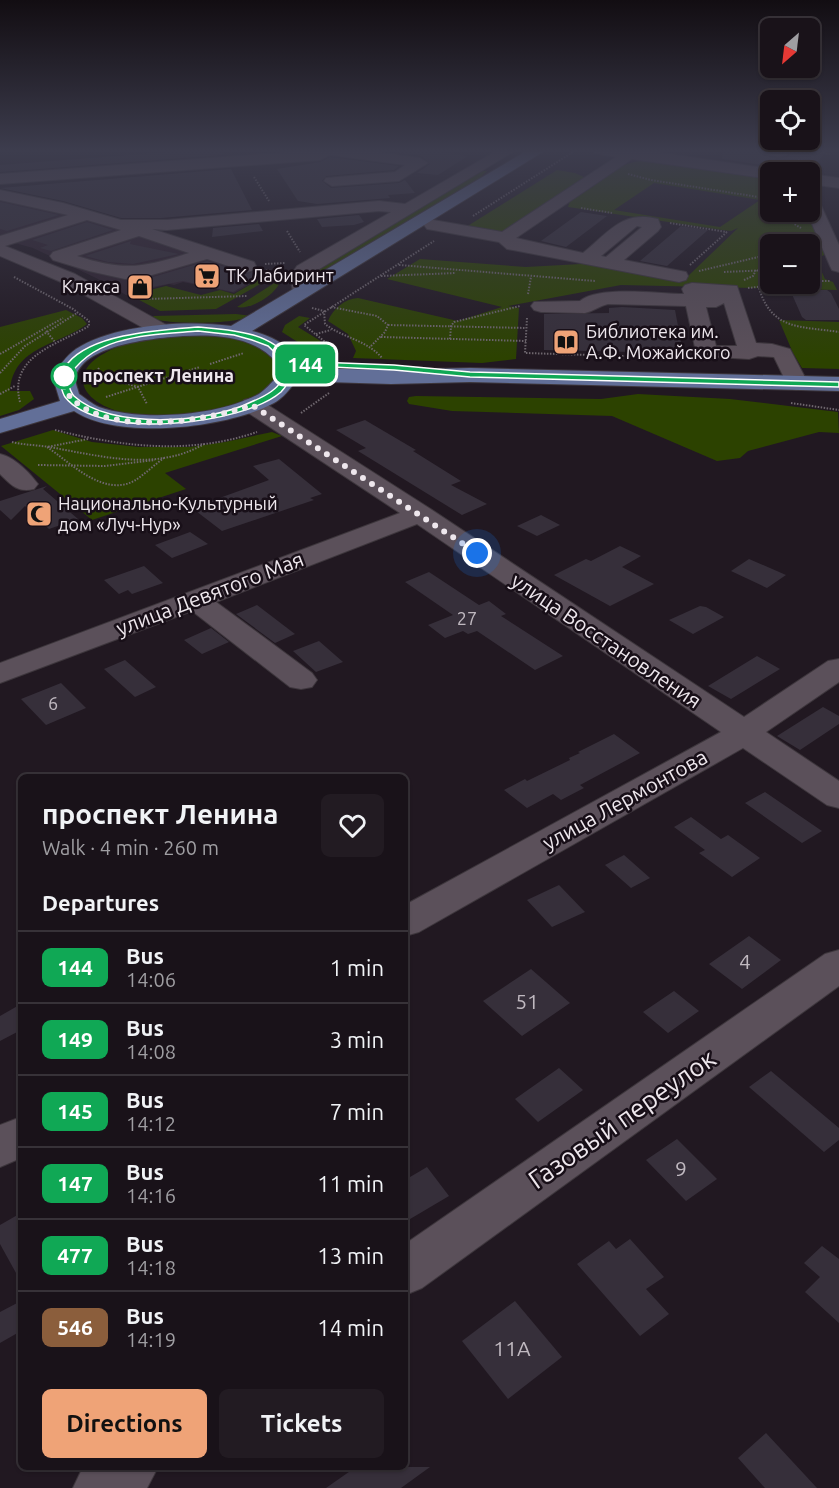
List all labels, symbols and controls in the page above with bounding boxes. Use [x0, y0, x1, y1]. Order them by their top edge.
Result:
north arrow [760, 18, 820, 78]
map controls [760, 18, 820, 294]
button: locate [760, 90, 820, 150]
button: + [760, 162, 820, 222]
button: − [760, 234, 820, 294]
supermarket icon: ТК Лабиринт [192, 261, 222, 291]
place label: ТК Лабиринт [226, 265, 334, 285]
shop icon: Клякса [125, 272, 155, 302]
place label: Клякса [62, 276, 120, 296]
place label: Библиотека им. А.Ф. Можайского [586, 321, 731, 362]
library icon: Библиотека им. А.Ф. Можайского [551, 327, 581, 357]
line badge: 144 [270, 344, 340, 384]
text: 144 [287, 352, 323, 376]
marker: проспект Ленина [51, 363, 77, 389]
place label: проспект Ленина [82, 365, 234, 385]
place label: Национально-Культурный дом «Луч-Нур» [58, 493, 278, 534]
mosque icon: Национально-Культурный дом «Луч-Нур» [24, 499, 54, 529]
your location [462, 538, 492, 568]
street label: улица Девятого Мая [112, 546, 307, 640]
street label: улица Восстановления [507, 568, 706, 713]
house number: 27 [457, 608, 477, 628]
house number: 6 [48, 693, 58, 713]
street label: улица Лермонтова [538, 744, 711, 854]
button: heart [321, 794, 384, 857]
text: проспект Ленина [42, 798, 279, 829]
text: Walk · 4 min · 260 m [42, 836, 219, 859]
text: Departures [42, 890, 159, 915]
text: Bus [126, 943, 164, 968]
house number: 4 [739, 949, 751, 973]
text: 144 [57, 955, 93, 979]
text: 1 min [330, 955, 384, 980]
text: 14:06 [126, 968, 176, 991]
house number: 51 [515, 989, 539, 1013]
text: Bus [126, 1015, 164, 1040]
text: 149 [57, 1027, 93, 1051]
text: 3 min [330, 1027, 384, 1052]
text: 14:08 [126, 1040, 176, 1063]
street label: Газовый переулок [523, 1043, 721, 1194]
text: Bus [126, 1087, 164, 1112]
text: 145 [57, 1099, 93, 1123]
text: 7 min [330, 1099, 384, 1124]
text: 14:12 [126, 1112, 176, 1135]
house number: 9 [675, 1156, 687, 1180]
text: Bus [126, 1159, 164, 1184]
text: 147 [57, 1171, 93, 1195]
text: 11 min [317, 1171, 384, 1196]
text: 14:16 [126, 1184, 176, 1207]
text: Bus [126, 1231, 164, 1256]
text: 477 [57, 1243, 93, 1267]
text: 13 min [317, 1243, 384, 1268]
text: 14:18 [126, 1256, 176, 1279]
text: Bus [126, 1303, 164, 1328]
text: 546 [57, 1315, 93, 1339]
text: 14 min [317, 1315, 384, 1340]
text: 14:19 [126, 1328, 176, 1351]
house number: 11А [493, 1336, 531, 1360]
button: Directions [42, 1389, 207, 1458]
button: Tickets [219, 1389, 384, 1458]

